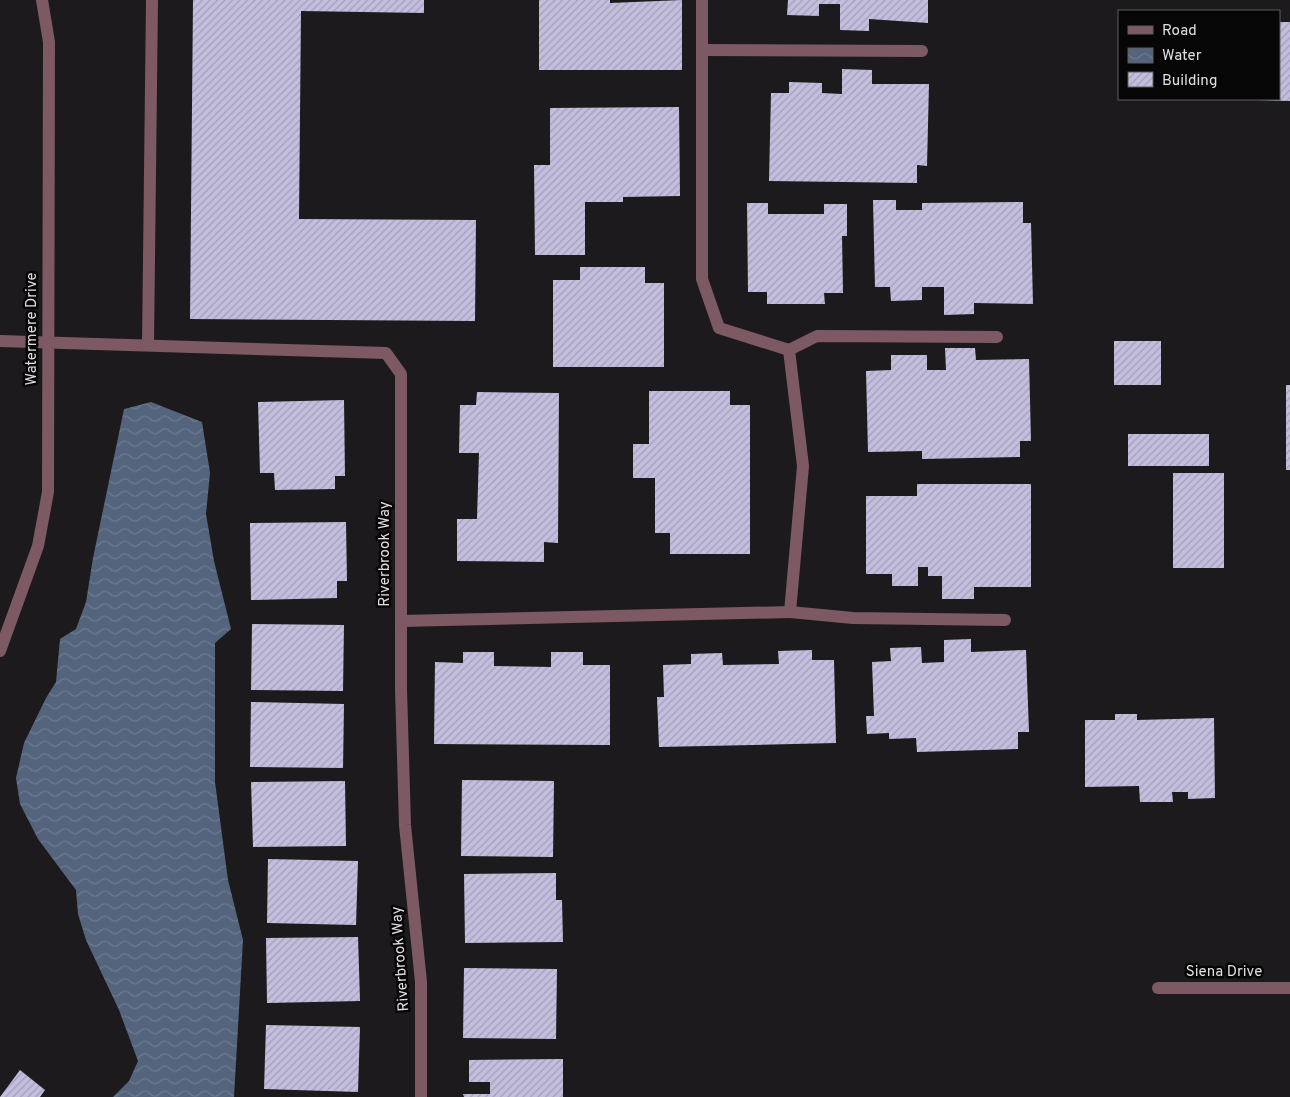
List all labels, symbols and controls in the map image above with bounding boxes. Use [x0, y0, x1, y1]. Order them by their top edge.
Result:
legend [1118, 10, 1280, 100]
text: Road [1162, 22, 1197, 41]
text: Water [1162, 47, 1202, 66]
text: Building [1162, 72, 1217, 91]
street label: Watermere Drive [23, 272, 42, 386]
street label: Riverbrook Way [376, 501, 395, 607]
street label: Riverbrook Way [388, 906, 414, 1012]
street label: Siena Drive [1186, 963, 1262, 982]

